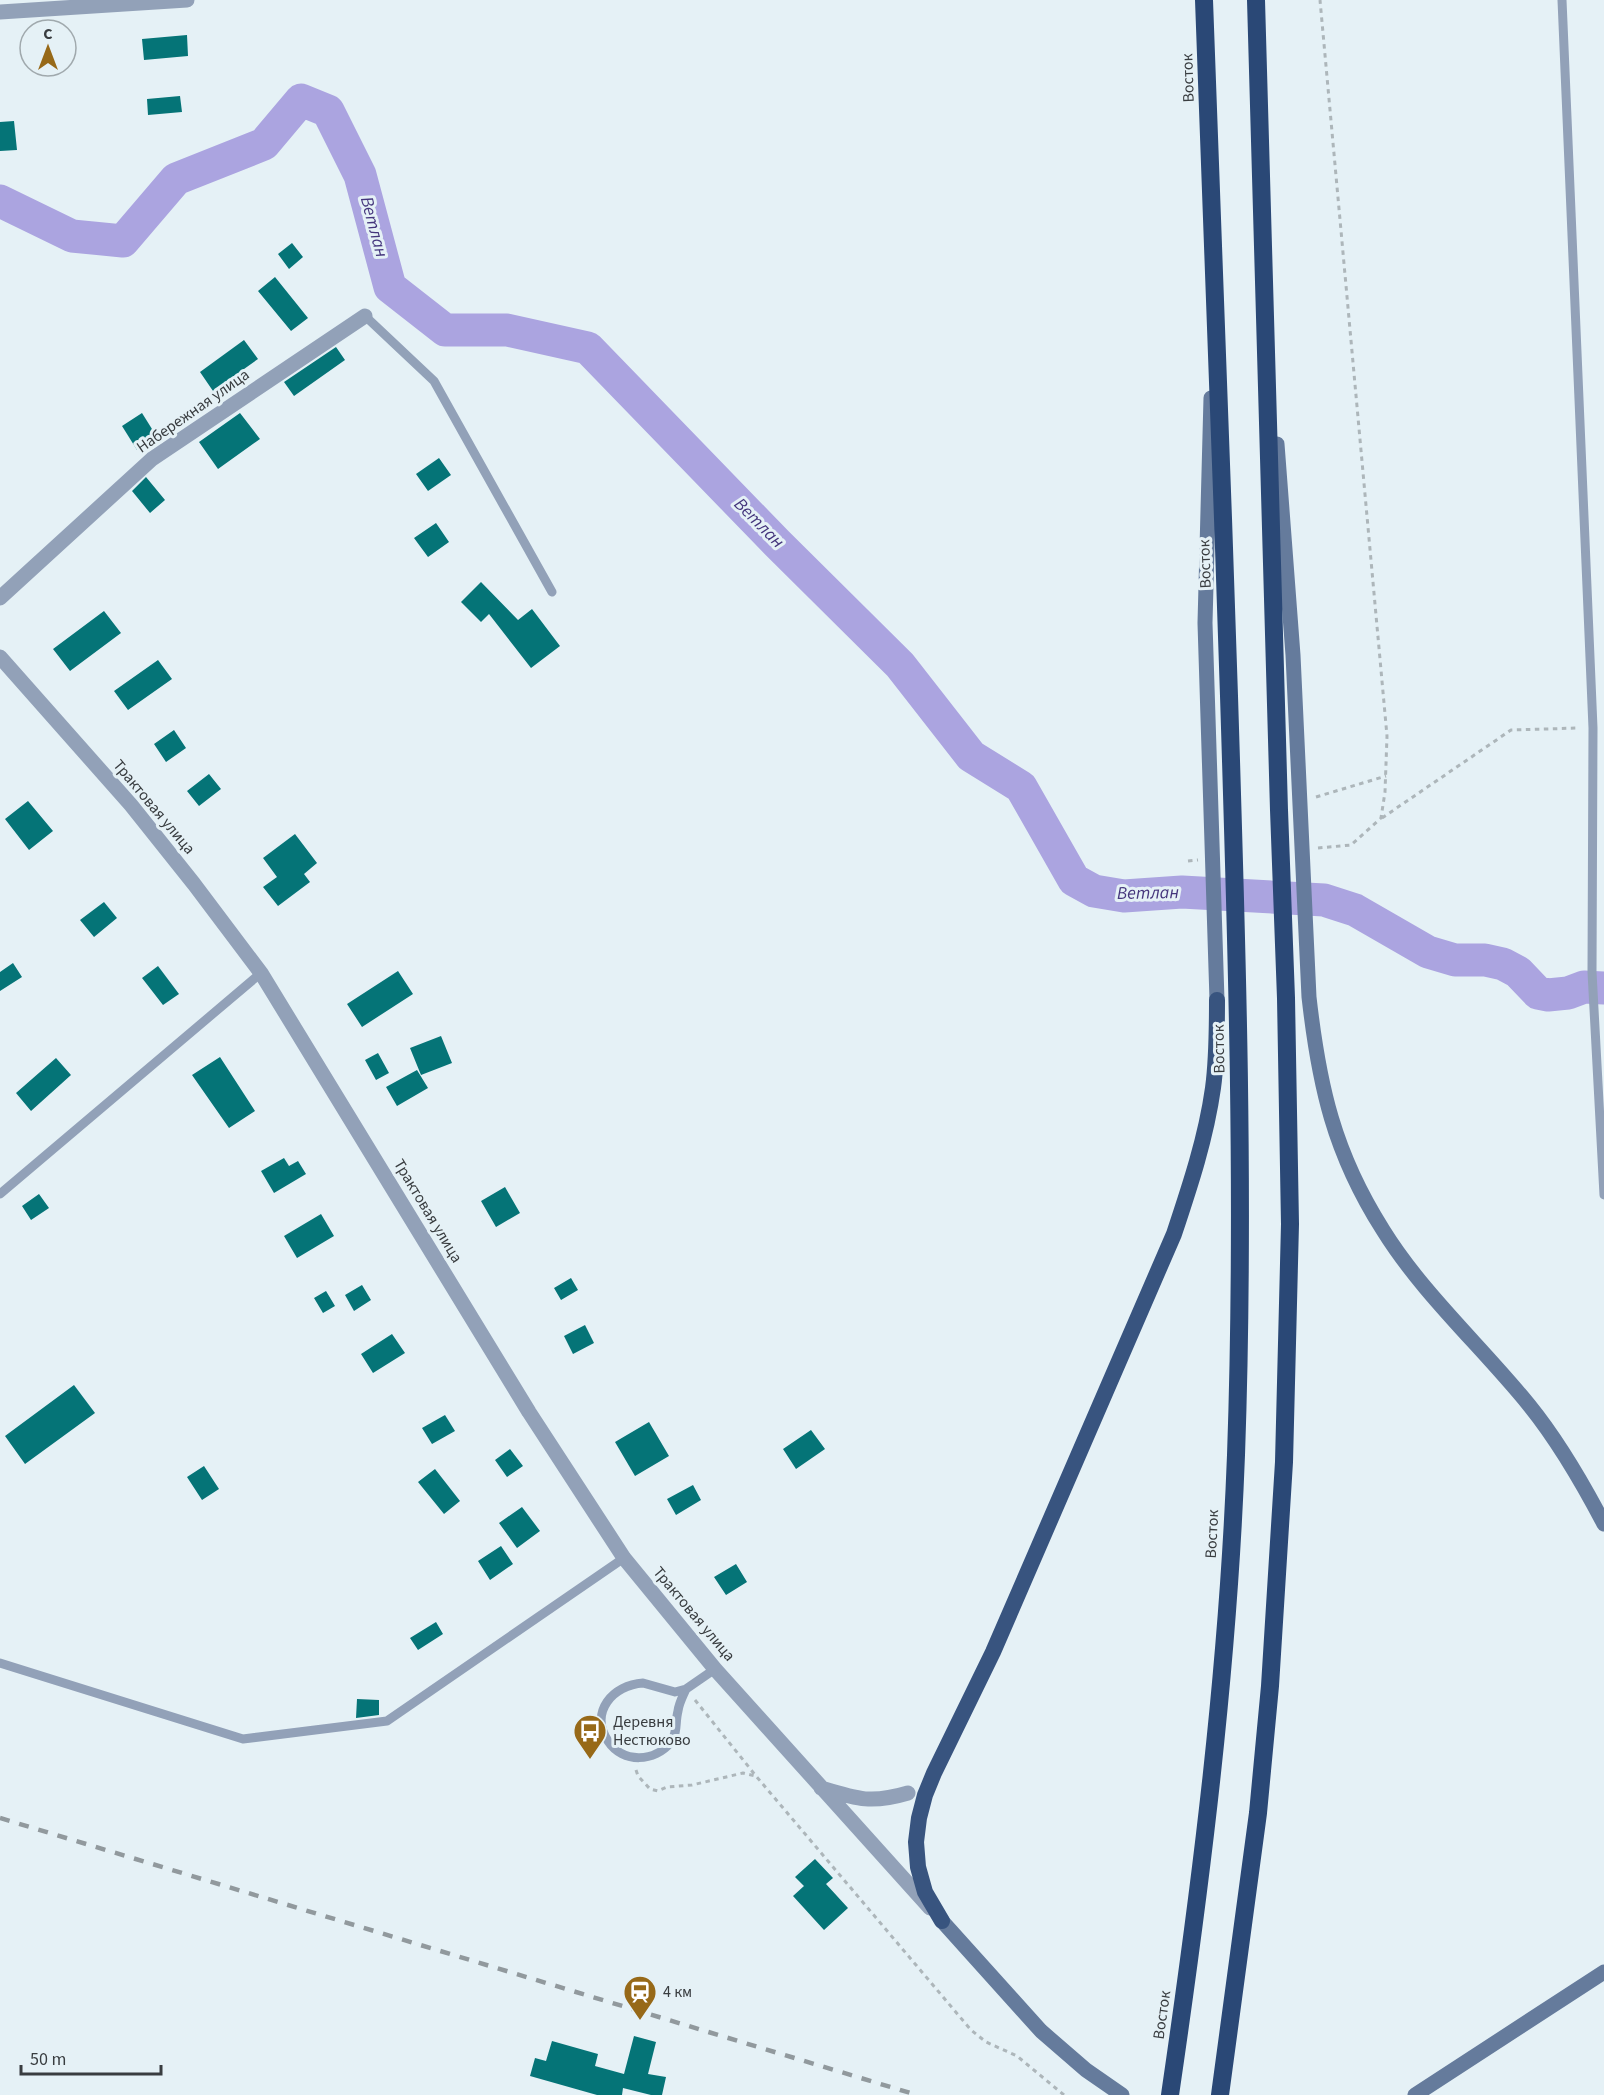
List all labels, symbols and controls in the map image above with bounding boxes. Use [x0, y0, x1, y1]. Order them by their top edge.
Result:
north arrow [18, 18, 78, 78]
text: С [43, 23, 53, 45]
street label: Восток [1176, 53, 1200, 103]
water label: Ветлан [354, 194, 394, 261]
street label: Набережная улица [132, 364, 254, 458]
water label: Ветлан [728, 492, 790, 554]
street label: Восток [1193, 539, 1217, 589]
street label: Трактовая улица [108, 755, 200, 859]
water label: Ветлан [1117, 880, 1180, 906]
street label: Восток [1208, 1024, 1230, 1074]
street label: Трактовая улица [388, 1155, 468, 1267]
street label: Восток [1200, 1509, 1224, 1559]
street label: Трактовая улица [648, 1562, 740, 1666]
place label: Деревня Нестюково [613, 1711, 691, 1751]
bus stop icon: Деревня Нестюково [572, 1713, 608, 1760]
station icon: 4 км [622, 1974, 658, 2021]
place label: 4 км [663, 1981, 692, 2003]
street label: Восток [1148, 1989, 1176, 2041]
scale bar [21, 2038, 160, 2076]
text: 50 m [30, 2047, 66, 2072]

